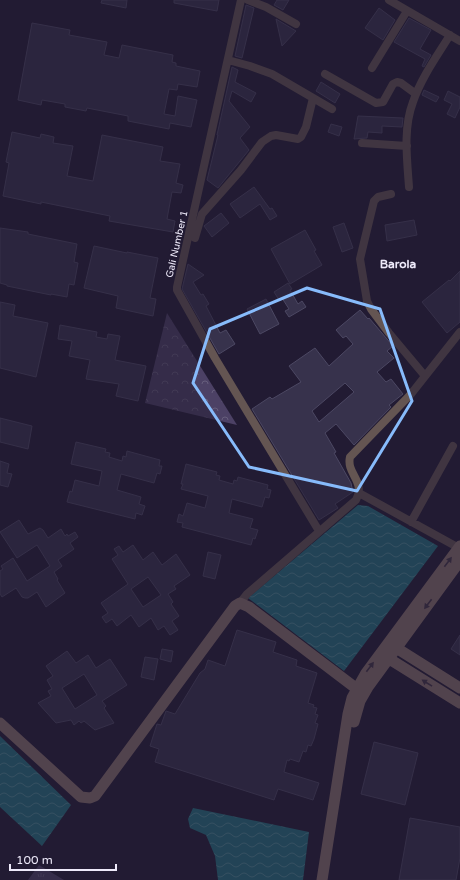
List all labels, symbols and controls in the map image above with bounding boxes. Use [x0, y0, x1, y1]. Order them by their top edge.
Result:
street label: Gali Number 1 [163, 209, 191, 279]
district label: Barola [380, 257, 417, 271]
one-way arrow [444, 557, 452, 568]
one-way arrow [424, 598, 432, 609]
one-way arrow [366, 661, 375, 672]
one-way arrow [421, 679, 433, 686]
scale bar [10, 846, 116, 872]
text: 100 m [16, 853, 53, 867]

